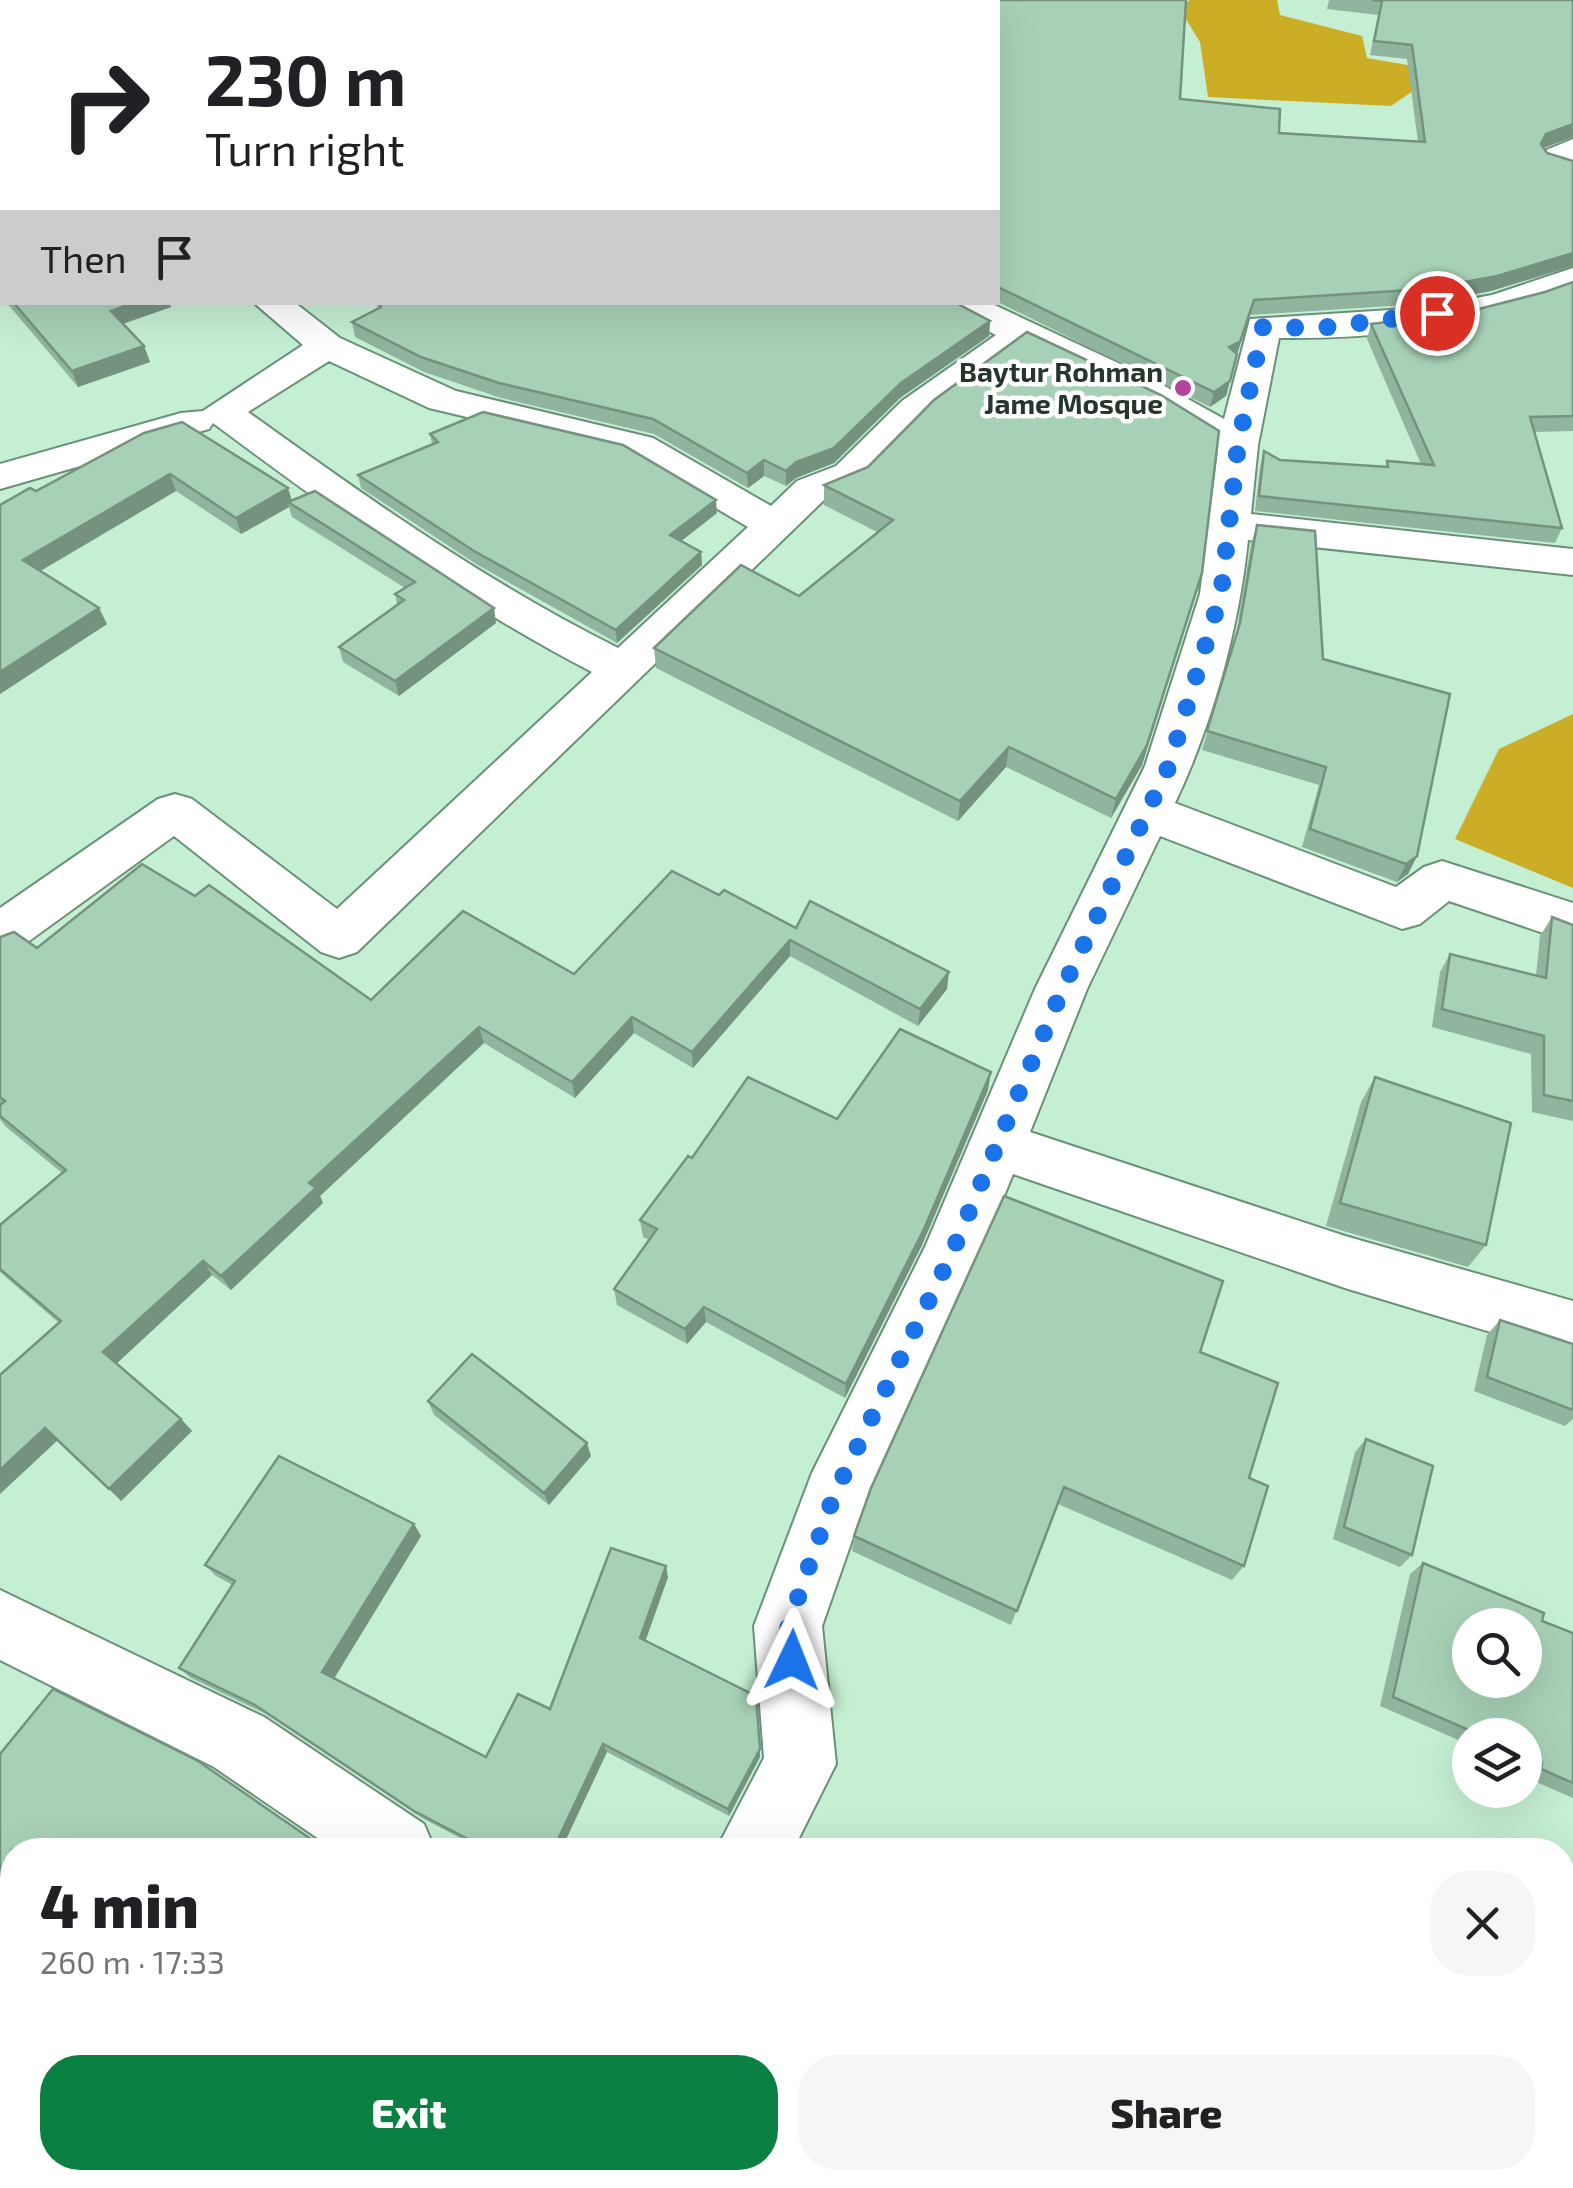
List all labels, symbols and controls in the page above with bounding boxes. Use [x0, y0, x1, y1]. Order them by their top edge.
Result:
text: 230 m [205, 36, 406, 120]
icon: right [40, 40, 170, 170]
text: Turn right [205, 121, 405, 175]
icon: arrive [147, 230, 202, 285]
text: Then [40, 235, 127, 281]
pin [1395, 271, 1480, 356]
icon: arrive [1410, 286, 1465, 341]
place label: Baytur Rohman Jame Mosque [959, 354, 1163, 420]
marker: Baytur Rohman Jame Mosque [1172, 377, 1194, 399]
position arrow [740, 1608, 844, 1712]
map controls [1452, 1608, 1542, 1808]
button: search [1452, 1608, 1542, 1698]
button: layers [1452, 1718, 1542, 1808]
text: 4 min [40, 1868, 199, 1940]
button: close [1430, 1871, 1535, 1976]
text: 260 m · 17:33 [40, 1942, 225, 1980]
button: Exit [40, 2055, 778, 2170]
button: Share [798, 2055, 1535, 2170]

